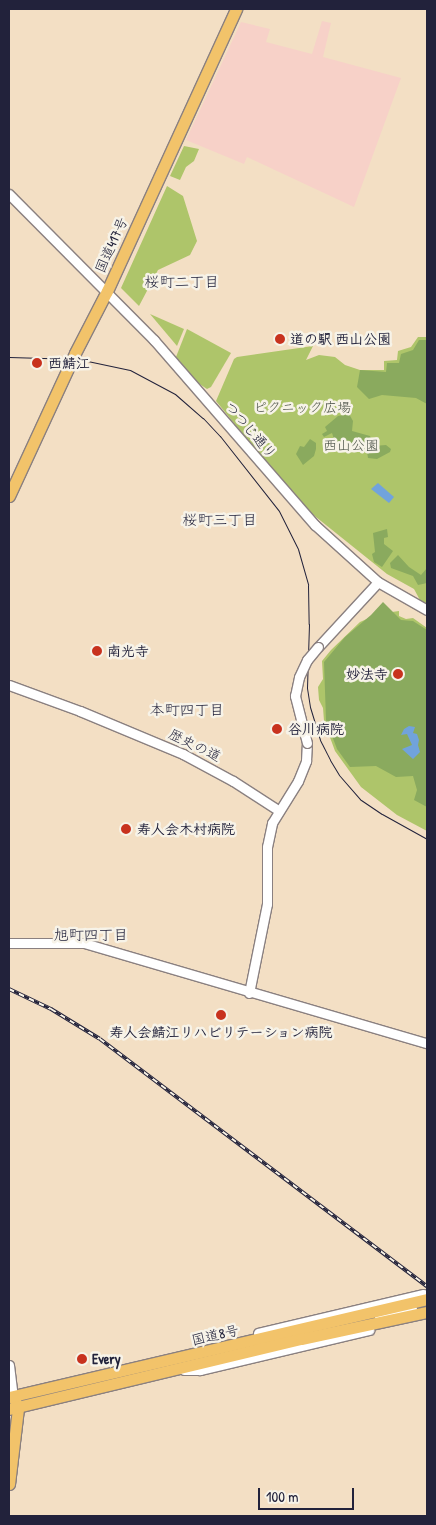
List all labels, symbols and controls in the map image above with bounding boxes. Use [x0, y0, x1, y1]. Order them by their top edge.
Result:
street label: 国道417号 [91, 215, 131, 275]
district label: 桜町二丁目 [145, 273, 219, 291]
place label: 道の駅 西山公園 [290, 331, 391, 347]
marker: 道の駅 西山公園 [274, 333, 286, 345]
place label: 西鯖江 [48, 355, 90, 371]
marker: 西鯖江 [30, 356, 44, 370]
street label: つつじ通り [222, 398, 280, 462]
park label: ピクニック広場 [253, 399, 351, 415]
park label: 西山公園 [323, 437, 379, 453]
district label: 桜町三丁目 [183, 511, 257, 529]
place label: 南光寺 [107, 643, 149, 659]
marker: 南光寺 [91, 645, 103, 657]
place label: 妙法寺 [346, 666, 388, 682]
marker: 妙法寺 [392, 668, 404, 680]
district label: 本町四丁目 [150, 701, 224, 719]
place label: 谷川病院 [288, 721, 344, 737]
marker: 谷川病院 [270, 722, 284, 736]
street label: 歴史の道 [166, 725, 224, 765]
place label: 寿人会木村病院 [137, 821, 235, 837]
marker: 寿人会木村病院 [119, 822, 133, 836]
district label: 旭町四丁目 [54, 926, 128, 944]
marker: 寿人会鯖江リハビリテーション病院 [214, 1008, 228, 1022]
place label: 寿人会鯖江リハビリテーション病院 [109, 1024, 333, 1040]
street label: 国道8号 [190, 1321, 240, 1349]
place label: Every [92, 1351, 121, 1367]
marker: Every [76, 1353, 88, 1365]
scale bar [261, 1478, 357, 1510]
text: 100 m [266, 1486, 299, 1507]

